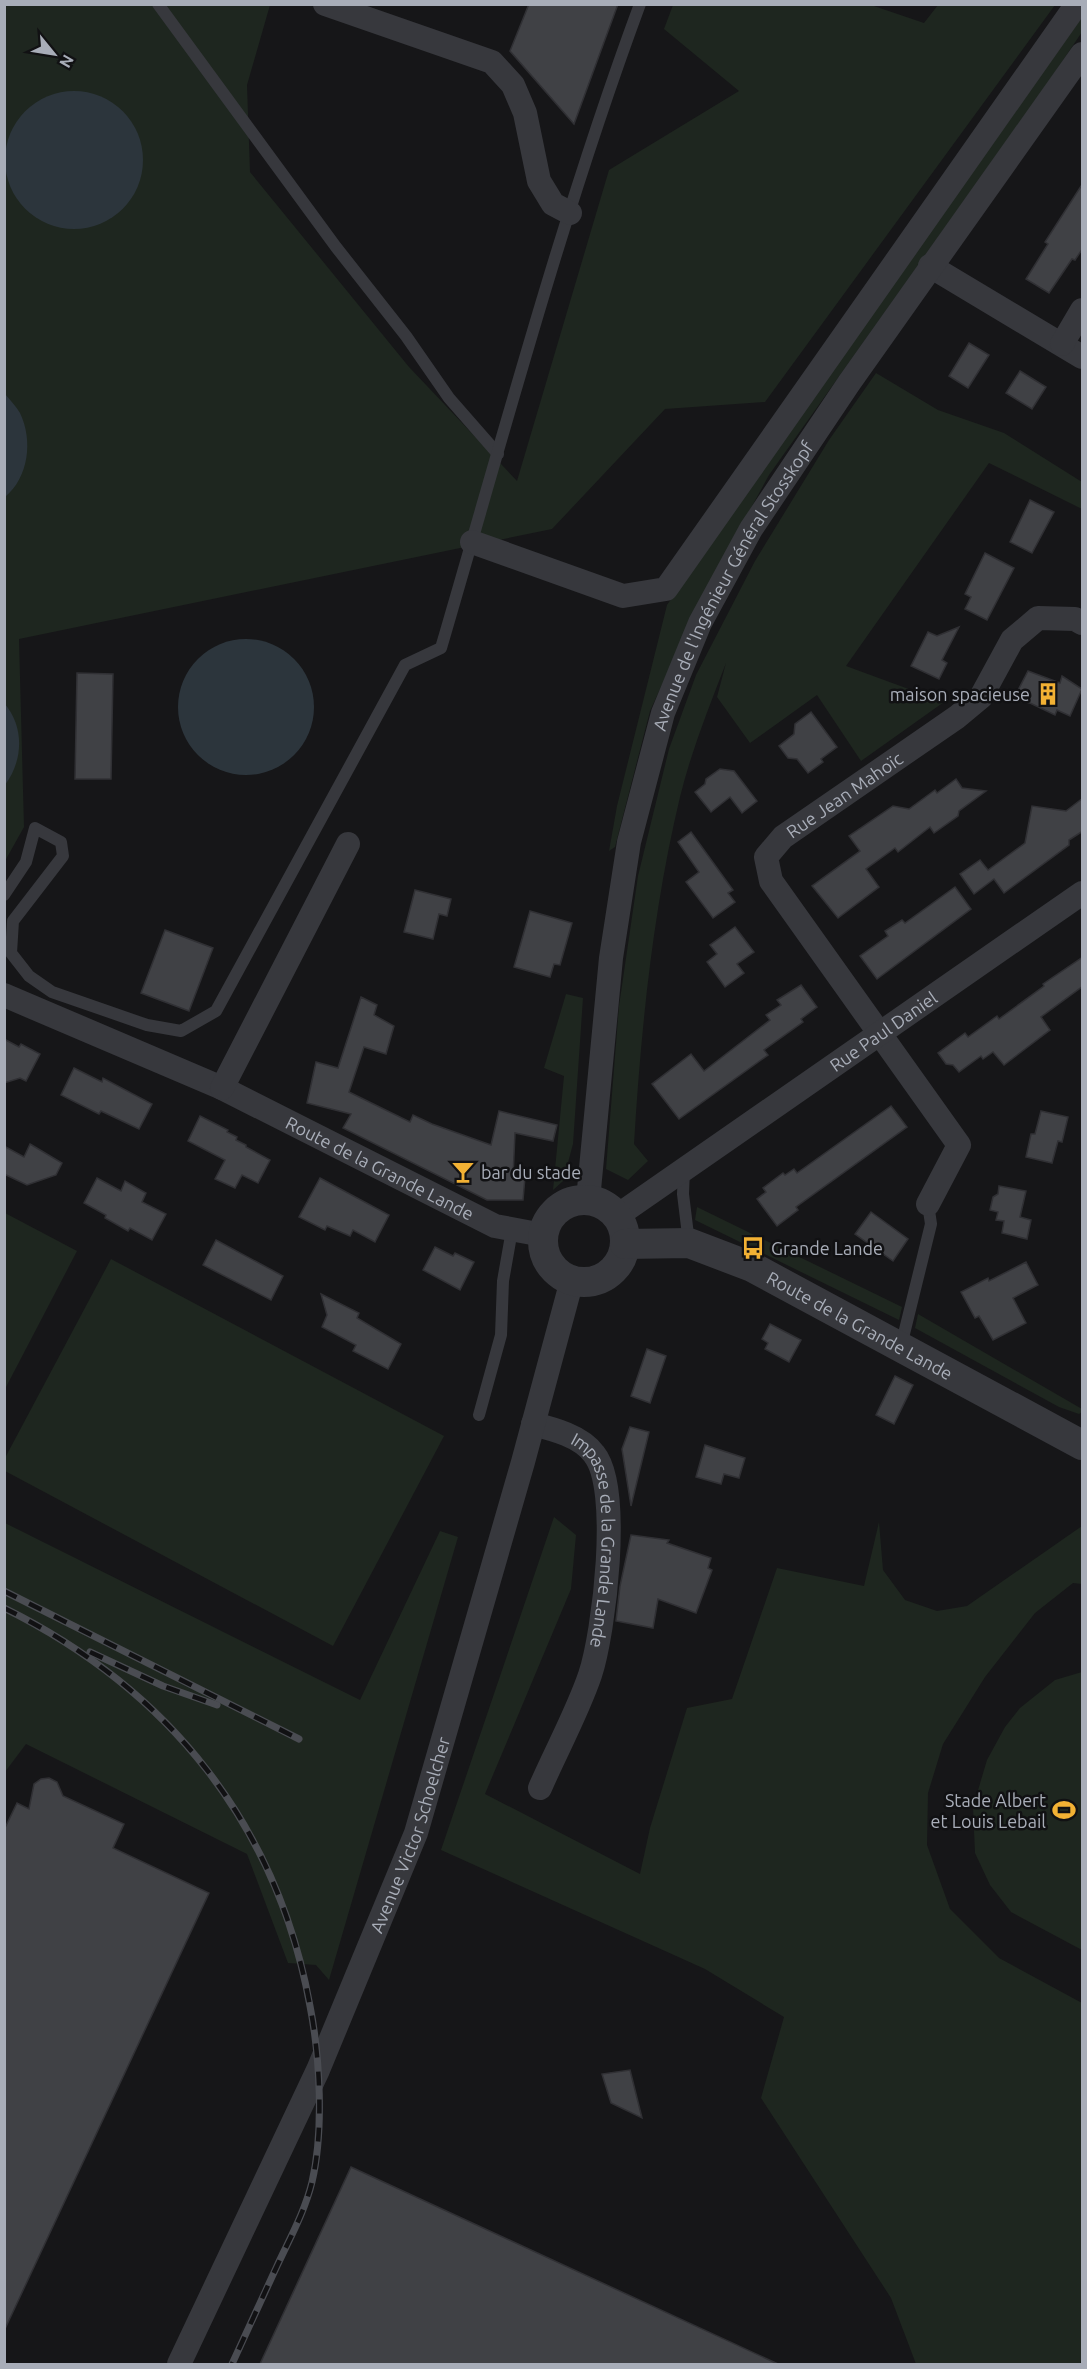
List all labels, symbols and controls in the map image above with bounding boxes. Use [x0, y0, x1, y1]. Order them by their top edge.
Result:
north arrow [24, 24, 84, 84]
text: N [56, 52, 78, 71]
street label: Avenue de l'Ingénieur Général Stosskopf [649, 437, 817, 733]
building icon: maison spacieuse [1035, 681, 1061, 707]
place label: maison spacieuse [890, 684, 1030, 704]
street label: Rue Jean Mahoïc [782, 748, 906, 842]
street label: Rue Paul Daniel [826, 987, 941, 1075]
street label: Route de la Grande Lande [283, 1112, 477, 1224]
bar icon: bar du stade [450, 1159, 476, 1185]
place label: bar du stade [481, 1162, 581, 1182]
bus stop icon: Grande Lande [740, 1235, 766, 1261]
place label: Grande Lande [771, 1238, 883, 1258]
street label: Route de la Grande Lande [764, 1267, 956, 1383]
street label: Impasse de la Grande Lande [568, 1428, 619, 1650]
street label: Avenue Victor Schoelcher [366, 1734, 453, 1936]
place label: Stade Albert et Louis Lebail [931, 1790, 1046, 1831]
sports icon: Stade Albert et Louis Lebail [1051, 1797, 1077, 1823]

